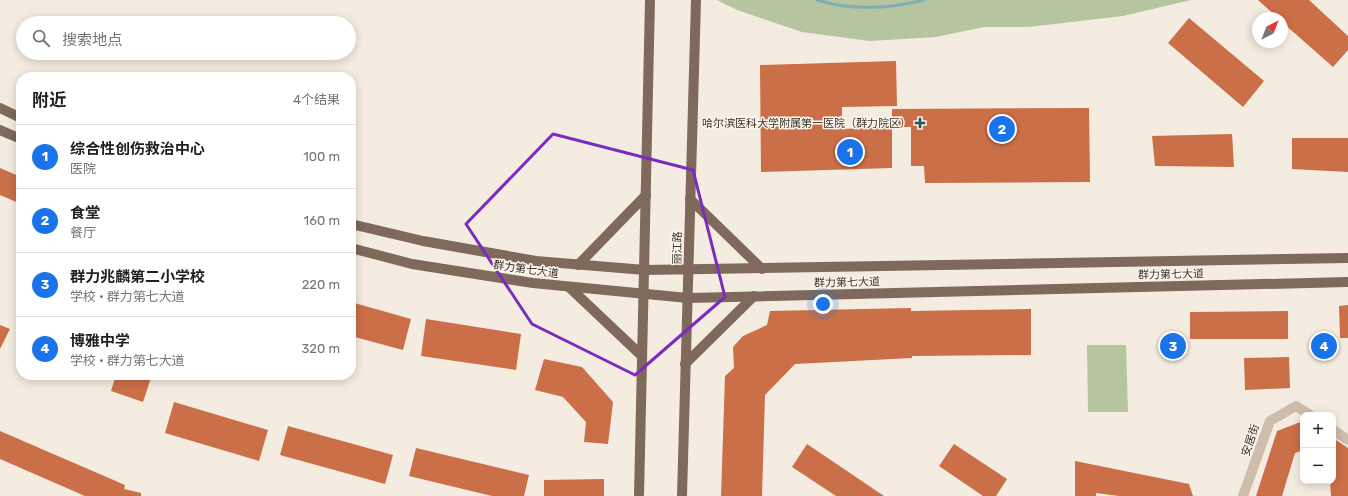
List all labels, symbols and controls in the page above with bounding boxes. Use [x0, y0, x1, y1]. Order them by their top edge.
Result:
north arrow [1252, 12, 1288, 48]
search box [16, 16, 356, 60]
icon: search [30, 27, 52, 49]
text: 搜索地点 [62, 31, 122, 49]
text: 附近 [32, 90, 66, 110]
text: 4个结果 [293, 92, 340, 107]
pin: 2 [989, 114, 1015, 144]
place label: 哈尔滨医科大学附属第一医院（群力院区） [702, 117, 911, 130]
marker: 哈尔滨医科大学附属第一医院（群力院区） [914, 117, 926, 129]
pin: 1 [837, 137, 863, 167]
text: 综合性创伤救治中心 [70, 140, 205, 158]
text: 1 [42, 149, 48, 164]
text: 100 m [303, 149, 340, 164]
text: 医院 [70, 161, 96, 176]
text: 食堂 [70, 204, 100, 222]
text: 2 [41, 213, 49, 228]
text: 160 m [304, 213, 340, 228]
text: 餐厅 [70, 225, 96, 240]
street label: 丽江路 [671, 231, 684, 265]
street label: 群力第七大道 [492, 258, 560, 281]
street label: 群力第七大道 [1138, 267, 1204, 282]
text: 群力兆麟第二小学校 [70, 268, 205, 286]
street label: 群力第七大道 [814, 275, 880, 290]
text: 3 [41, 277, 49, 292]
text: 220 m [302, 277, 340, 292]
text: 学校 · 群力第七大道 [70, 289, 185, 304]
your location [813, 294, 833, 314]
pin: 3 [1160, 331, 1186, 361]
pin: 4 [1311, 331, 1337, 361]
text: 博雅中学 [70, 332, 130, 350]
text: 4 [41, 341, 49, 356]
text: 320 m [302, 341, 340, 356]
text: 学校 · 群力第七大道 [70, 353, 185, 368]
map controls [1300, 412, 1336, 484]
button: + [1300, 412, 1336, 448]
street label: 安居街 [1239, 422, 1262, 458]
button: − [1300, 448, 1336, 484]

